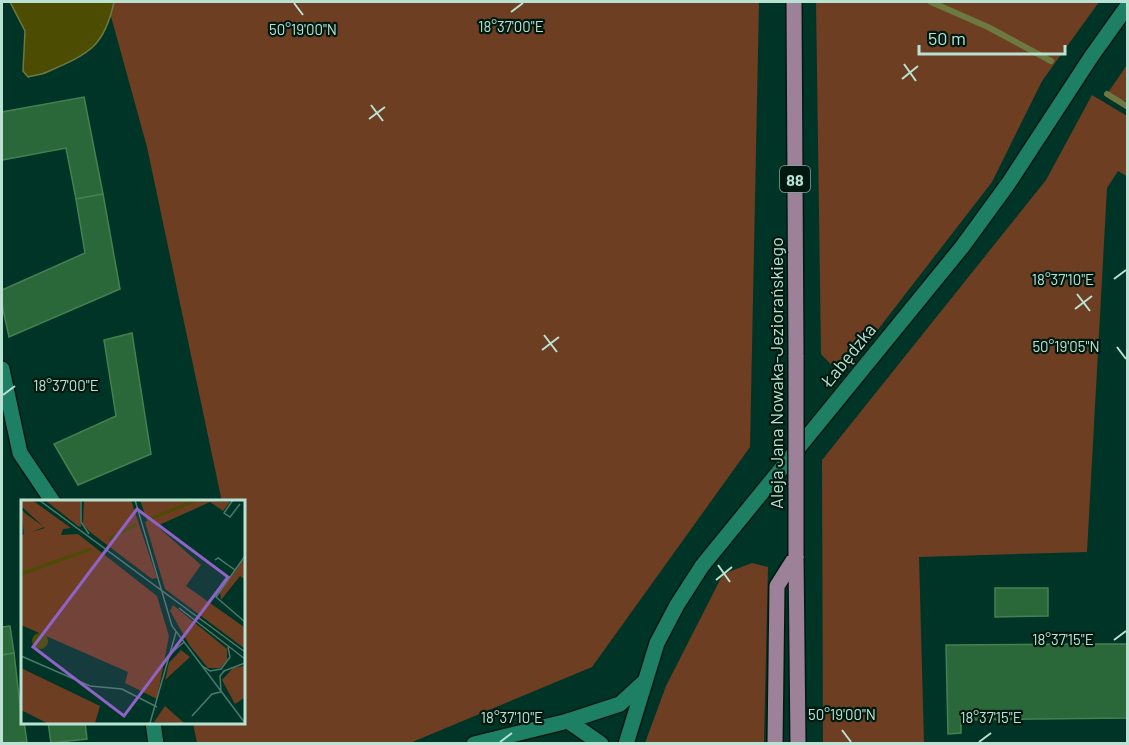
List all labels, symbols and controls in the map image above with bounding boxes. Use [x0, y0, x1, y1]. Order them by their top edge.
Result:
text: 18°37'00"E [478, 17, 544, 35]
scale bar [919, 18, 1064, 56]
text: 50°19'00"N [269, 20, 337, 38]
text: 50 m [928, 27, 966, 49]
road number: 88 [780, 166, 810, 192]
street label: Aleja Jana Nowaka-Jeziorańskiego [765, 237, 787, 509]
text: 18°37'10"E [1032, 270, 1094, 288]
street label: Łabędzka [815, 319, 880, 392]
text: 50°19'05"N [1032, 337, 1100, 355]
text: 18°37'00"E [33, 376, 99, 394]
inset map [21, 500, 244, 724]
text: 18°37'15"E [1032, 630, 1094, 648]
text: 50°19'00"N [808, 705, 876, 723]
text: 18°37'10"E [481, 708, 543, 726]
text: 18°37'15"E [960, 708, 1022, 726]

